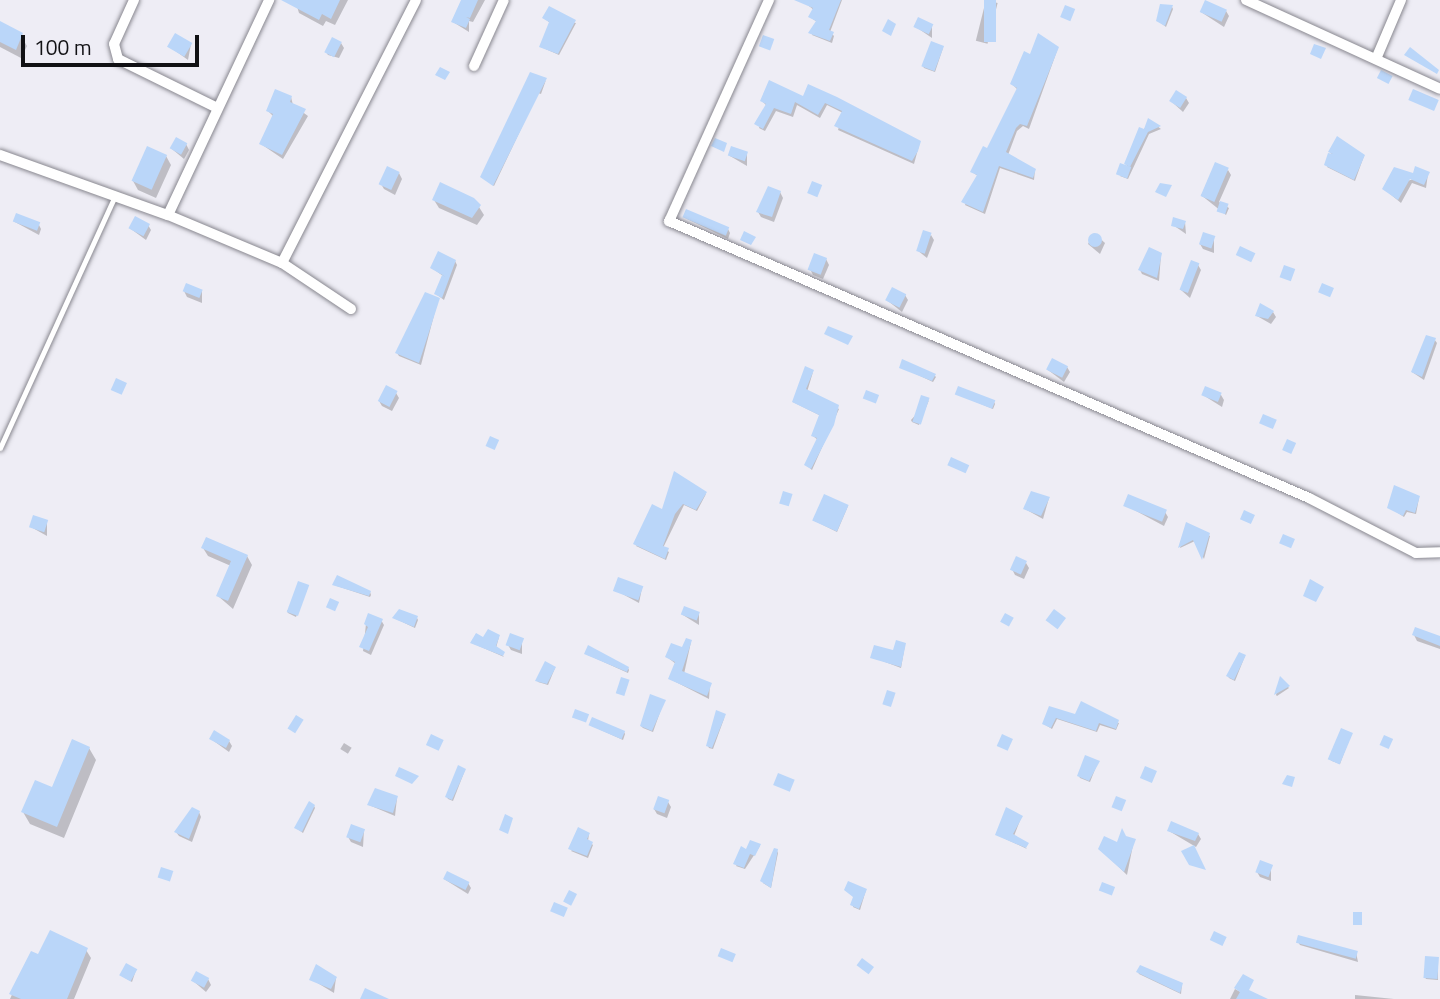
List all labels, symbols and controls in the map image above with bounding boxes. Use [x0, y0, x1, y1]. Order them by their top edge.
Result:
scale bar [24, 21, 203, 65]
text: 100 m [34, 31, 91, 63]

